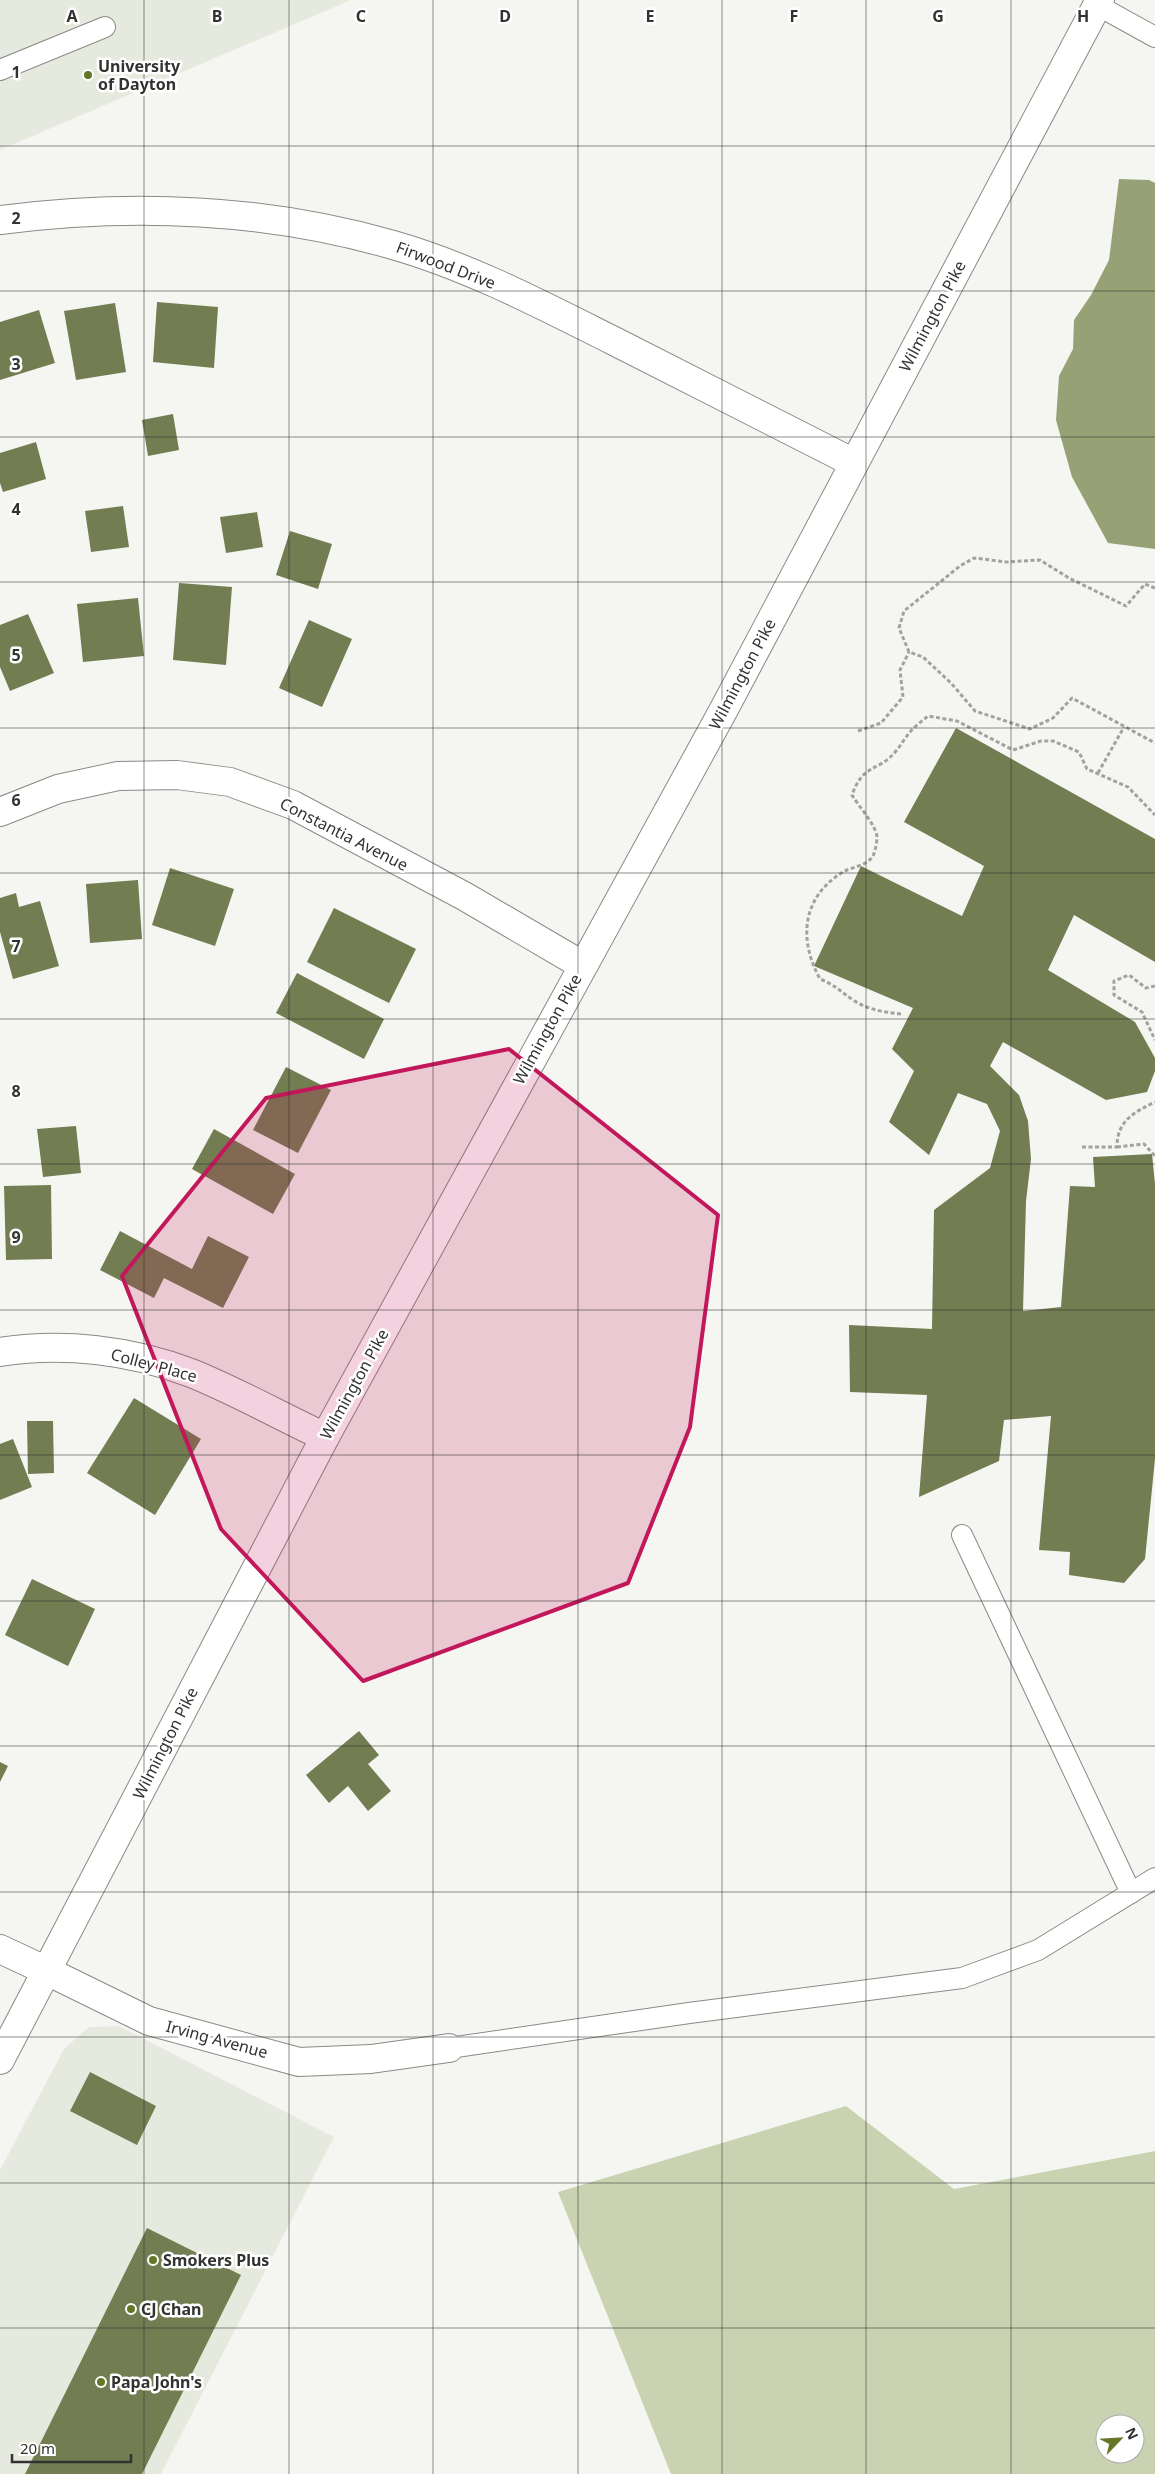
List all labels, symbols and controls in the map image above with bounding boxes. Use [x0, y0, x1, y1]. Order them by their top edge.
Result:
text: A [66, 5, 78, 27]
text: B [212, 5, 222, 27]
text: C [356, 5, 366, 27]
text: D [499, 5, 511, 27]
text: E [646, 5, 655, 27]
text: F [790, 5, 798, 27]
text: G [932, 5, 944, 27]
text: H [1077, 5, 1089, 27]
place label: University of Dayton [98, 55, 181, 95]
text: 1 [11, 61, 21, 83]
marker: University of Dayton [82, 69, 94, 81]
text: 2 [11, 207, 21, 229]
street label: Firwood Drive [393, 236, 499, 294]
street label: Wilmington Pike [893, 257, 971, 375]
text: 3 [11, 353, 21, 375]
text: 4 [11, 498, 21, 520]
street label: Wilmington Pike [703, 615, 781, 733]
text: 5 [11, 644, 21, 666]
text: 6 [11, 789, 21, 811]
street label: Constantia Avenue [276, 792, 412, 876]
text: 7 [11, 935, 21, 957]
street label: Wilmington Pike [508, 970, 586, 1088]
text: 8 [11, 1080, 21, 1102]
text: 9 [11, 1226, 21, 1248]
street label: Wilmington Pike [315, 1325, 393, 1443]
street label: Colley Place [108, 1343, 200, 1387]
street label: Wilmington Pike [127, 1683, 203, 1803]
street label: Irving Avenue [164, 2015, 270, 2063]
place label: Smokers Plus [163, 2249, 269, 2271]
marker: Smokers Plus [147, 2254, 159, 2266]
place label: CJ Chan [141, 2298, 201, 2320]
marker: CJ Chan [125, 2303, 137, 2315]
place label: Papa John's [111, 2371, 202, 2393]
marker: Papa John's [95, 2376, 107, 2388]
north arrow [1095, 2414, 1145, 2464]
text: N [1121, 2424, 1143, 2442]
scale bar [12, 2432, 131, 2464]
text: 20 m [20, 2438, 55, 2458]

